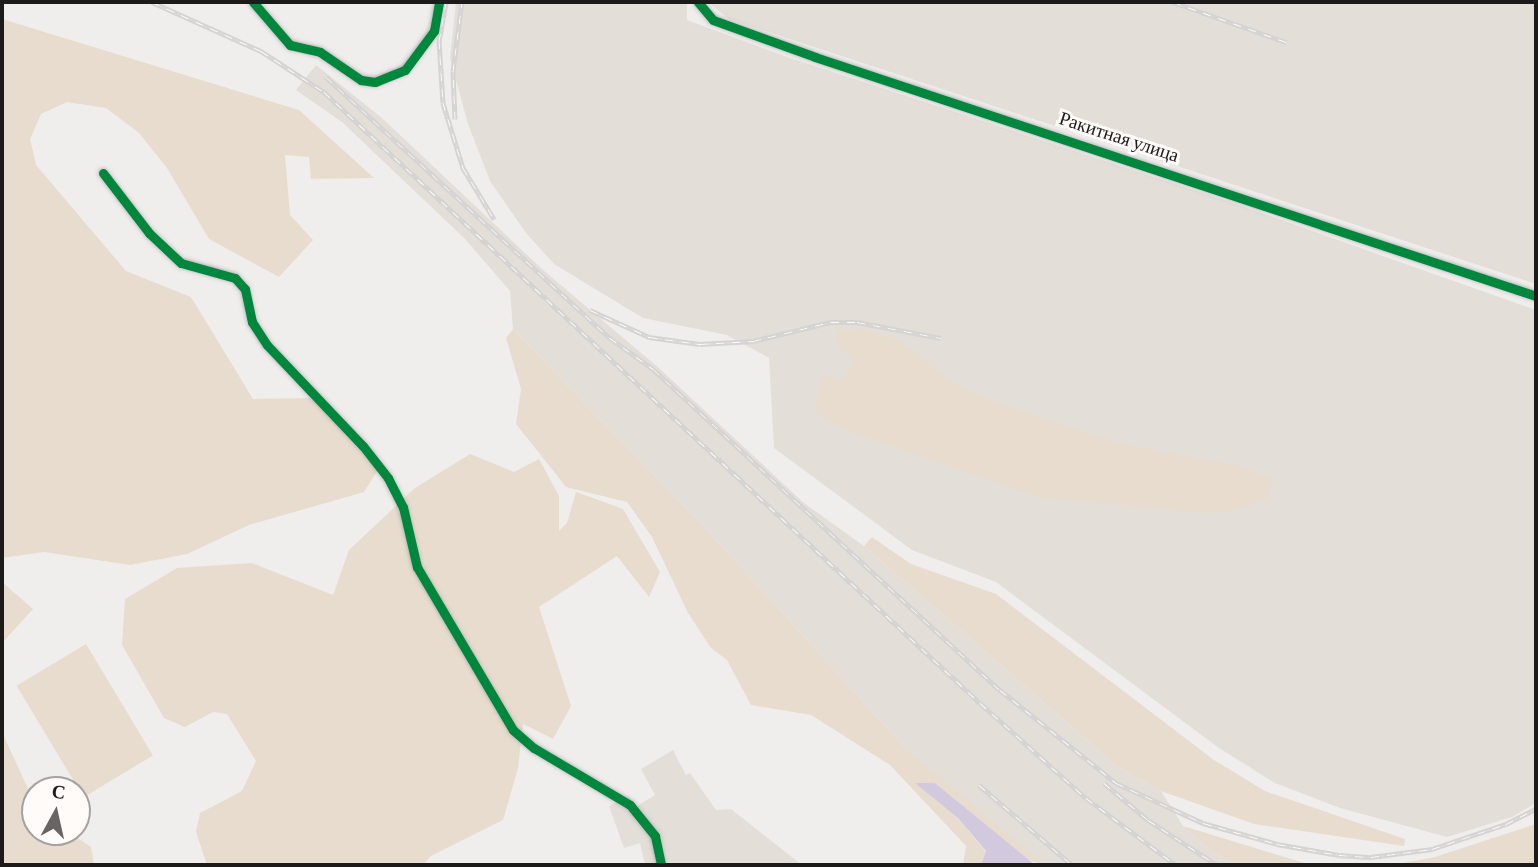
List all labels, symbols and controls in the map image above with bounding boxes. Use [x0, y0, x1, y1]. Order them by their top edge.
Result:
street label: Ракитная улица [1056, 107, 1182, 167]
north arrow [21, 776, 91, 846]
text: С [50, 780, 67, 803]

